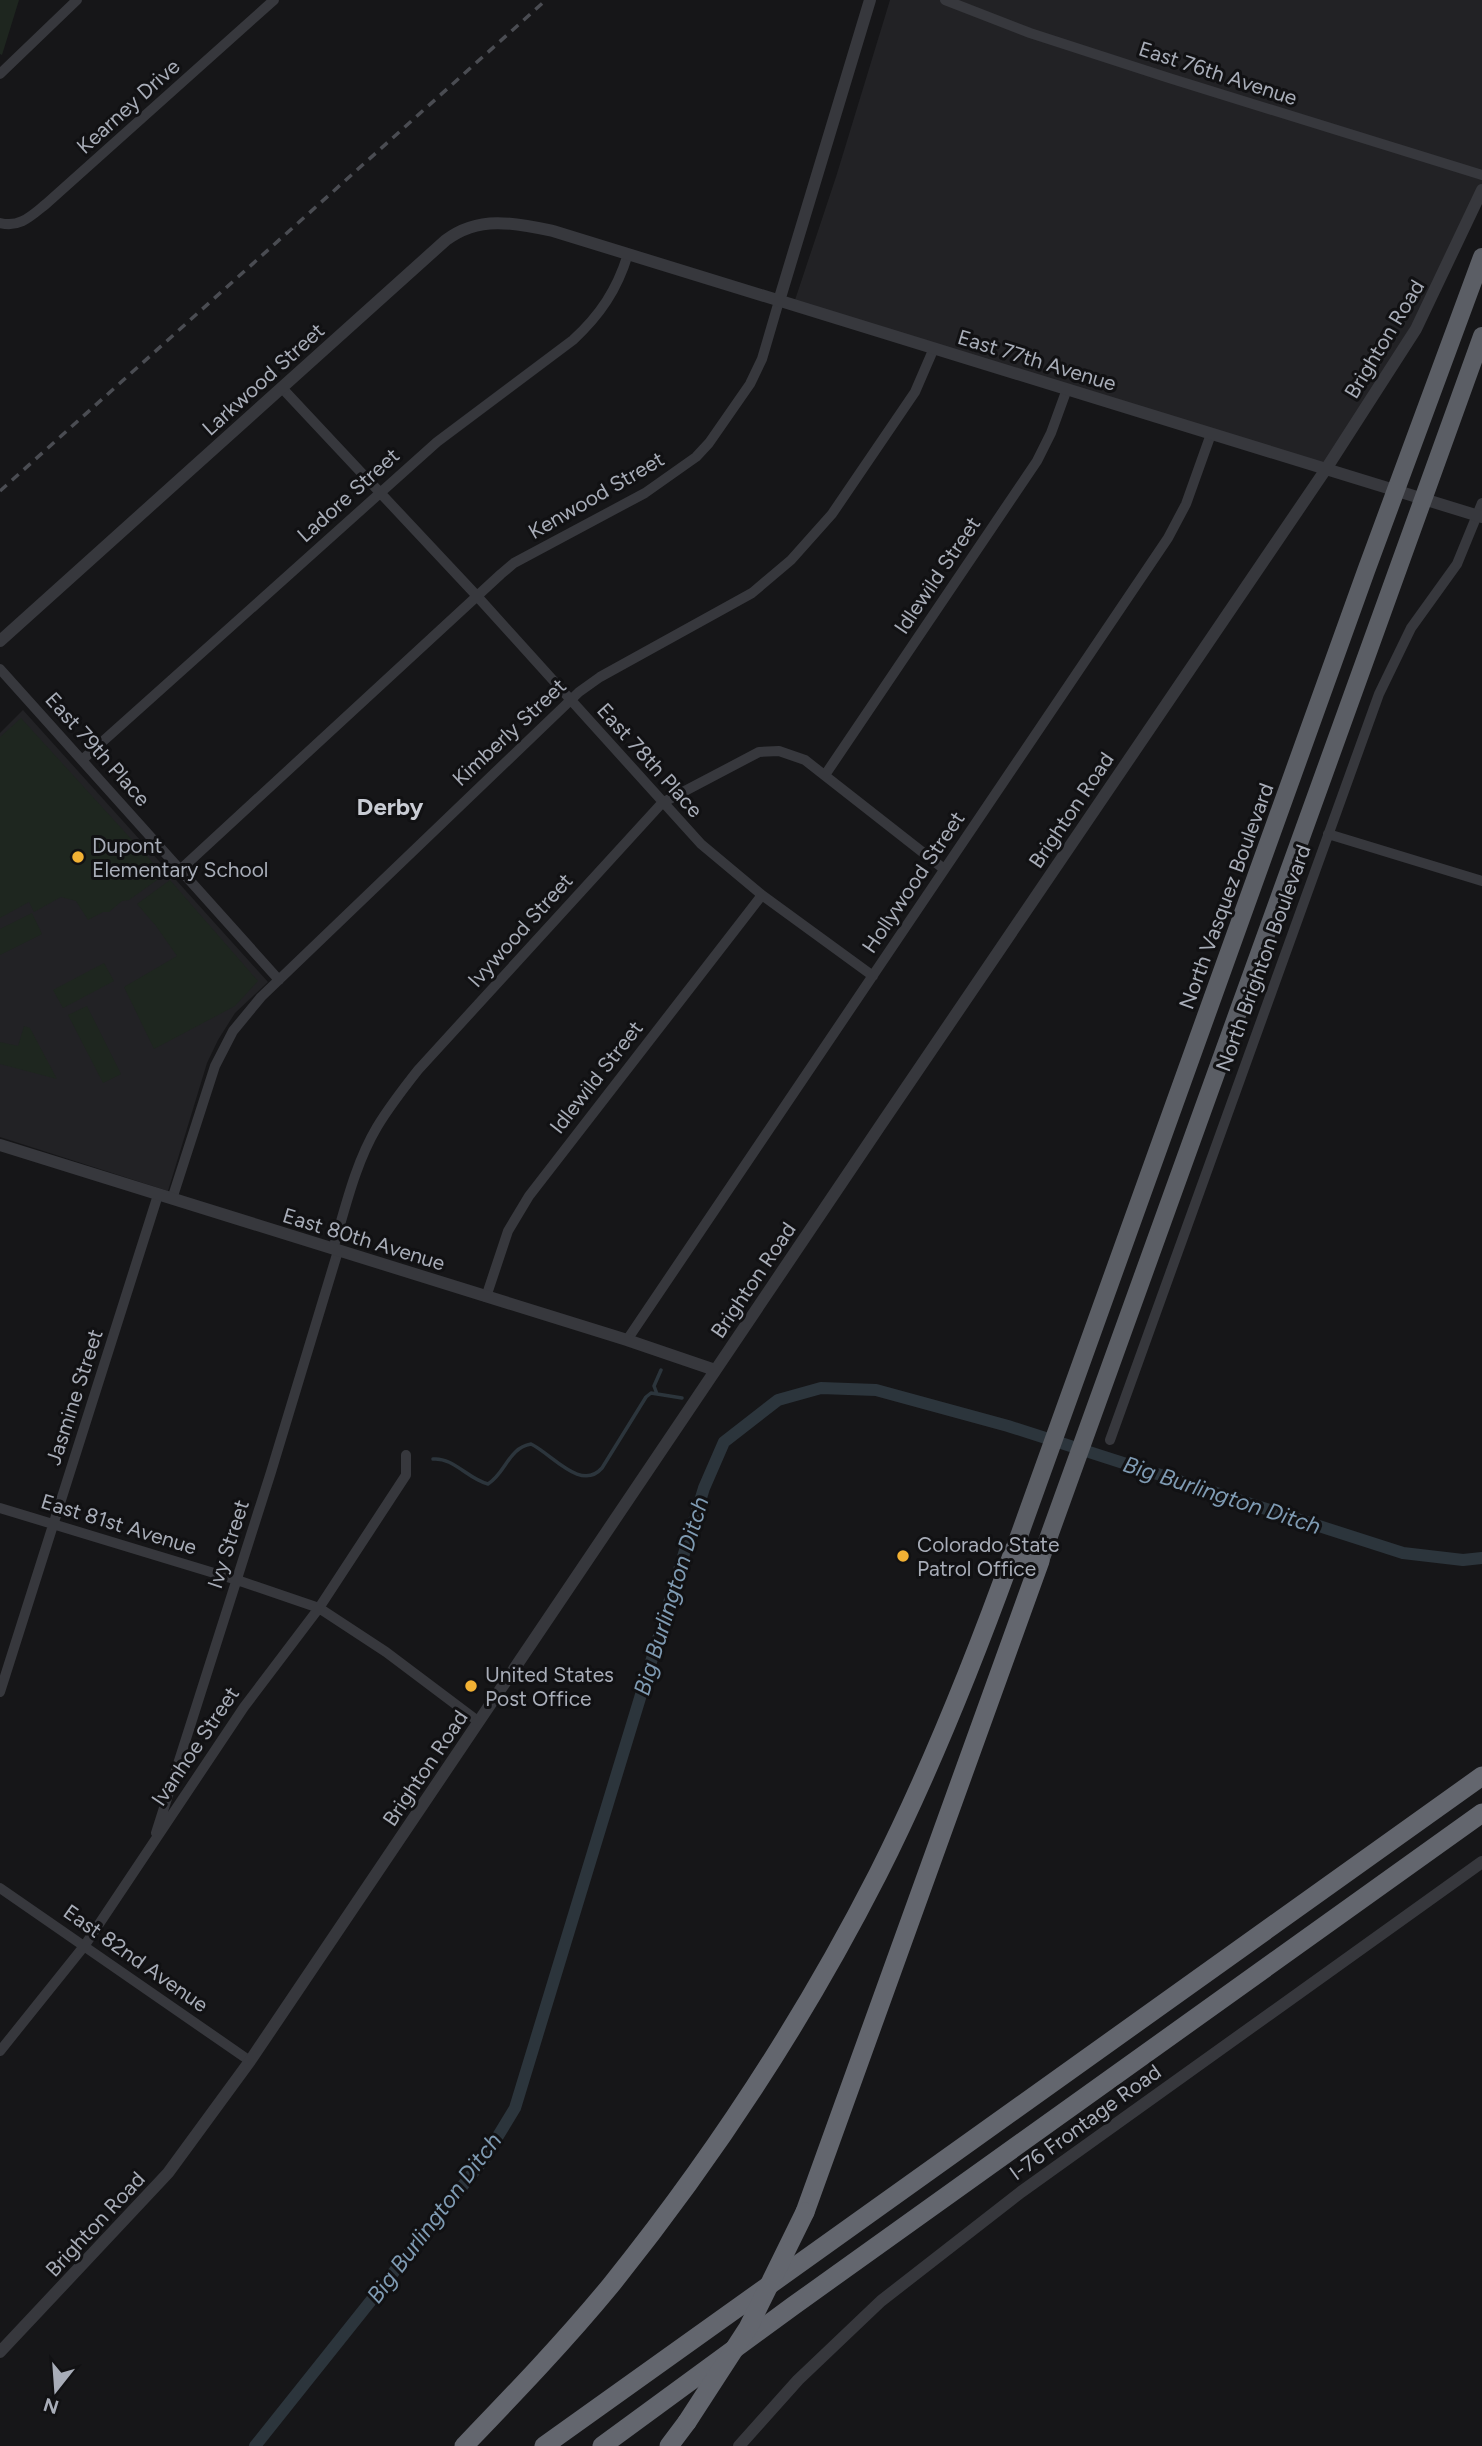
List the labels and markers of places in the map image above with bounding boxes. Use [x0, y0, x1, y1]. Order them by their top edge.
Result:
place label: Dupont Elementary School [92, 833, 268, 882]
marker: Dupont Elementary School [70, 849, 86, 865]
place label: Colorado State Patrol Office [917, 1532, 1059, 1581]
marker: Colorado State Patrol Office [895, 1548, 911, 1564]
place label: United States Post Office [485, 1662, 614, 1711]
marker: United States Post Office [463, 1678, 479, 1694]

